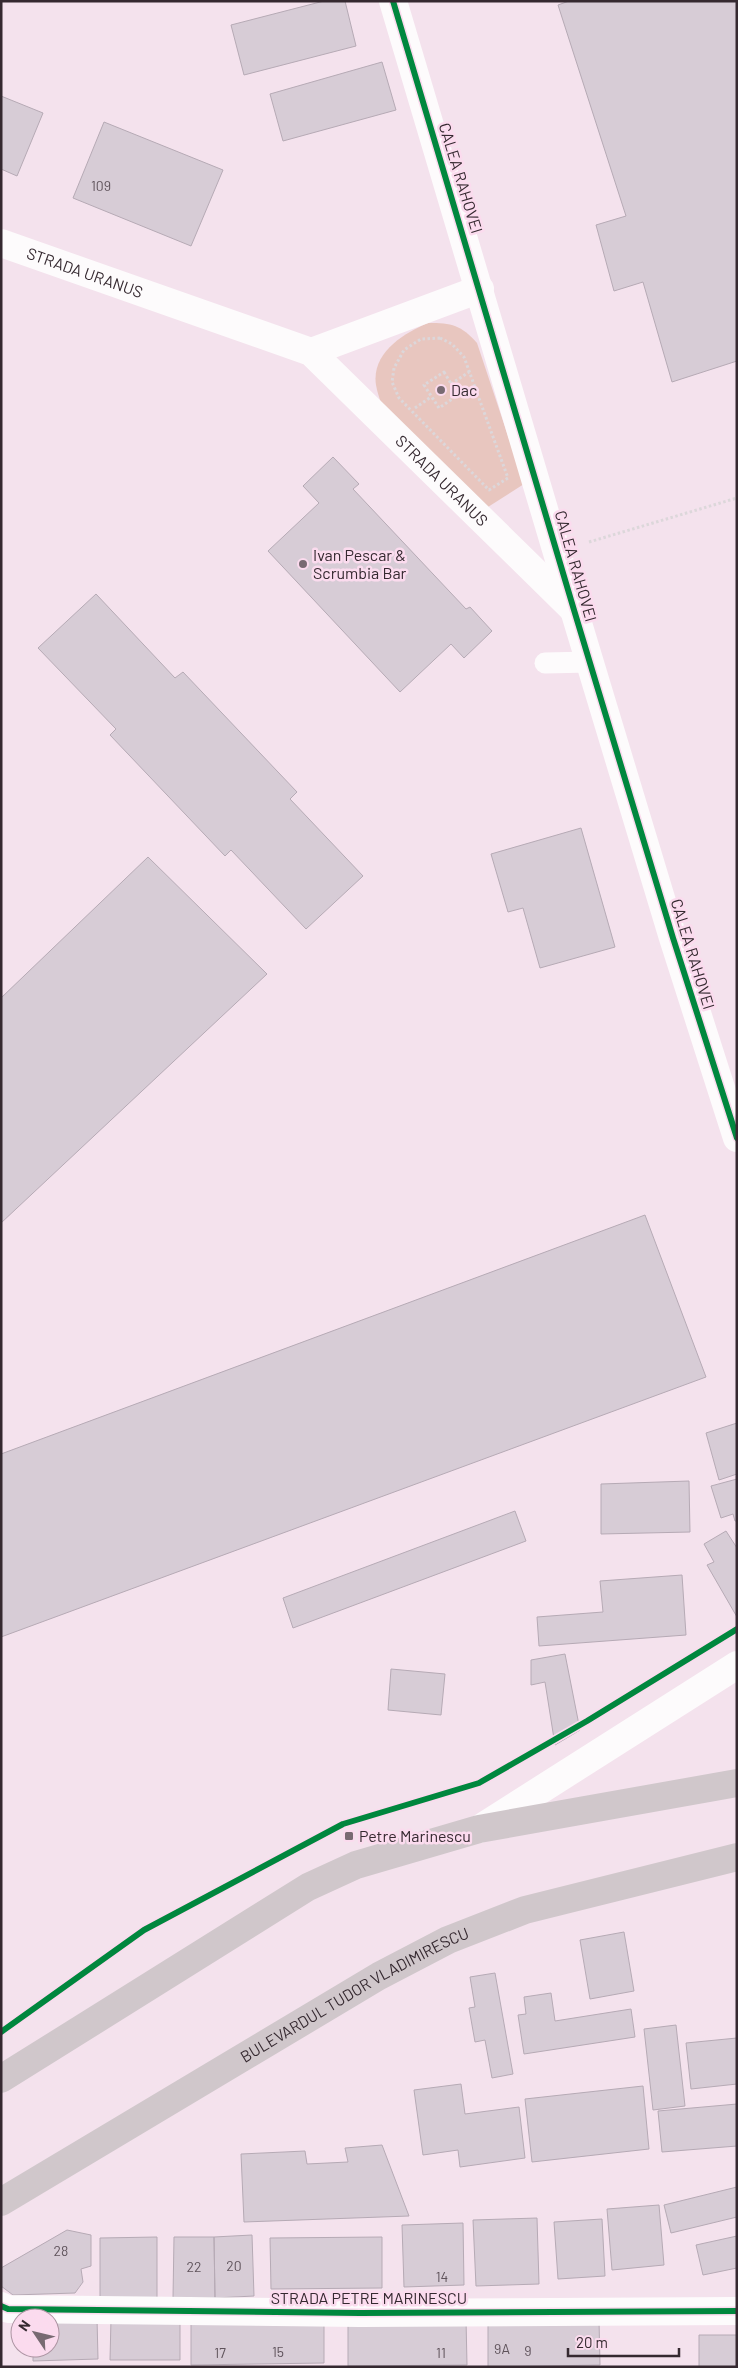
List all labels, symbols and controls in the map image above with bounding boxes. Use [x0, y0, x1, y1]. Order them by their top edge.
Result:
street label: CALEA RAHOVEI [436, 120, 487, 235]
house number: 109 [91, 177, 111, 194]
street label: STRADA URANUS [25, 243, 146, 301]
place label: Dac [451, 380, 477, 399]
marker: Dac [435, 384, 447, 396]
street label: STRADA URANUS [392, 431, 492, 529]
street label: CALEA RAHOVEI [552, 508, 601, 624]
place label: Ivan Pescar & Scrumbia Bar [313, 545, 407, 582]
marker: Ivan Pescar & Scrumbia Bar [297, 558, 309, 570]
street label: CALEA RAHOVEI [668, 896, 719, 1011]
place label: Petre Marinescu [359, 1826, 471, 1845]
marker: Petre Marinescu [343, 1830, 355, 1842]
street label: BULEVARDUL TUDOR VLADIMIRESCU [237, 1923, 471, 2066]
house number: 28 [54, 2242, 68, 2259]
house number: 20 [226, 2257, 242, 2274]
house number: 22 [186, 2258, 202, 2275]
house number: 14 [436, 2268, 448, 2285]
street label: STRADA PETRE MARINESCU [271, 2288, 467, 2307]
north arrow [10, 2308, 60, 2358]
text: N [14, 2317, 34, 2334]
scale bar [568, 2326, 679, 2358]
text: 20 m [576, 2333, 608, 2351]
house number: 9A [494, 2340, 510, 2357]
house number: 9 [524, 2342, 532, 2359]
house number: 15 [272, 2343, 284, 2360]
house number: 17 [214, 2344, 226, 2361]
house number: 11 [436, 2344, 446, 2361]

